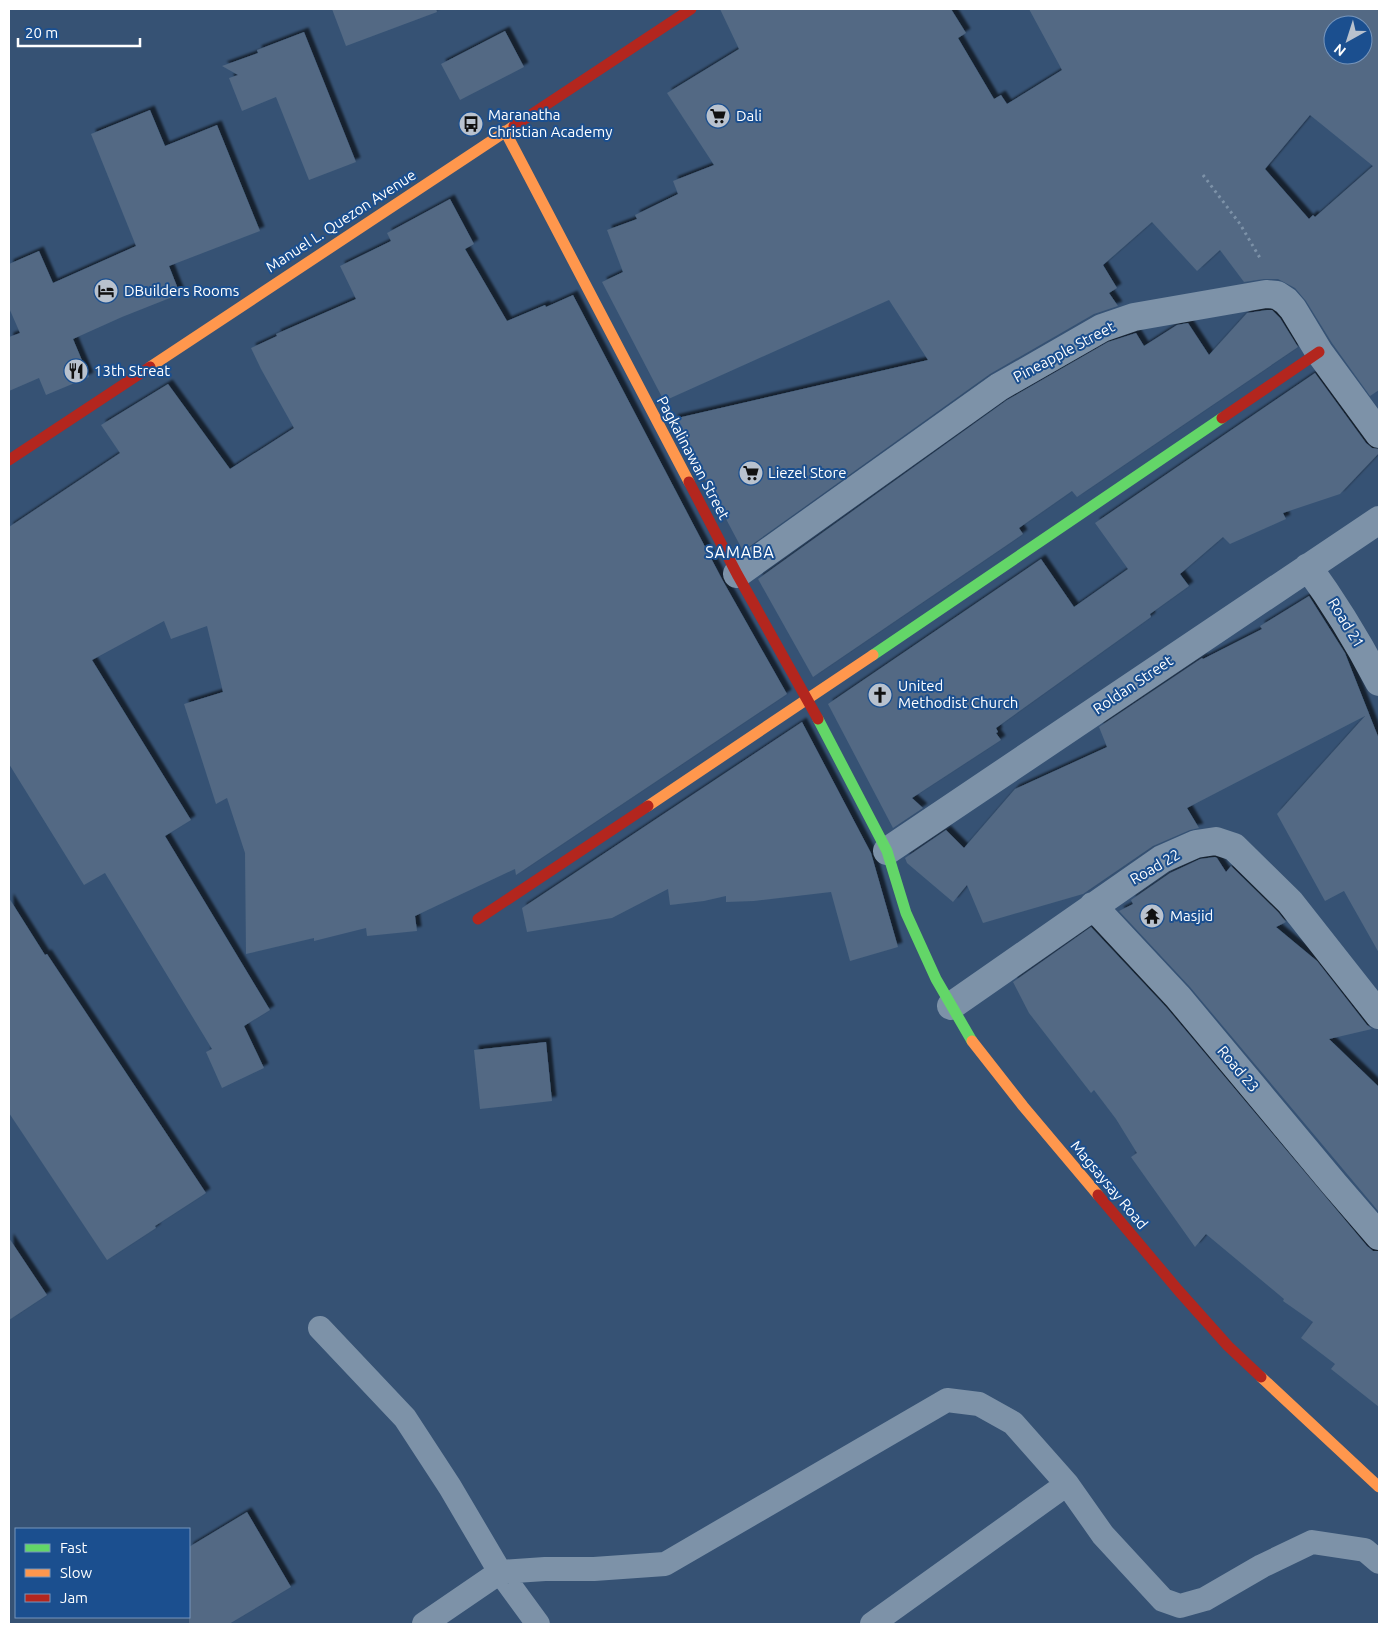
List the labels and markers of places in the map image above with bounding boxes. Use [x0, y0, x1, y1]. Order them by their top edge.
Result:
supermarket icon: Dali [705, 103, 731, 129]
place label: Maranatha Christian Academy [488, 106, 612, 140]
place label: Dali [736, 107, 762, 124]
bus stop icon: Maranatha Christian Academy [458, 111, 484, 137]
hotel icon: DBuilders Rooms [93, 278, 119, 304]
place label: DBuilders Rooms [124, 282, 239, 299]
restaurant icon: 13th Streat [63, 358, 89, 384]
place label: 13th Streat [94, 362, 170, 379]
supermarket icon: Liezel Store [738, 460, 764, 486]
place label: Liezel Store [768, 464, 846, 481]
place label: United Methodist Church [898, 677, 1018, 711]
church icon: United Methodist Church [867, 682, 893, 708]
temple icon: Masjid [1139, 903, 1165, 929]
place label: Masjid [1170, 907, 1213, 924]

